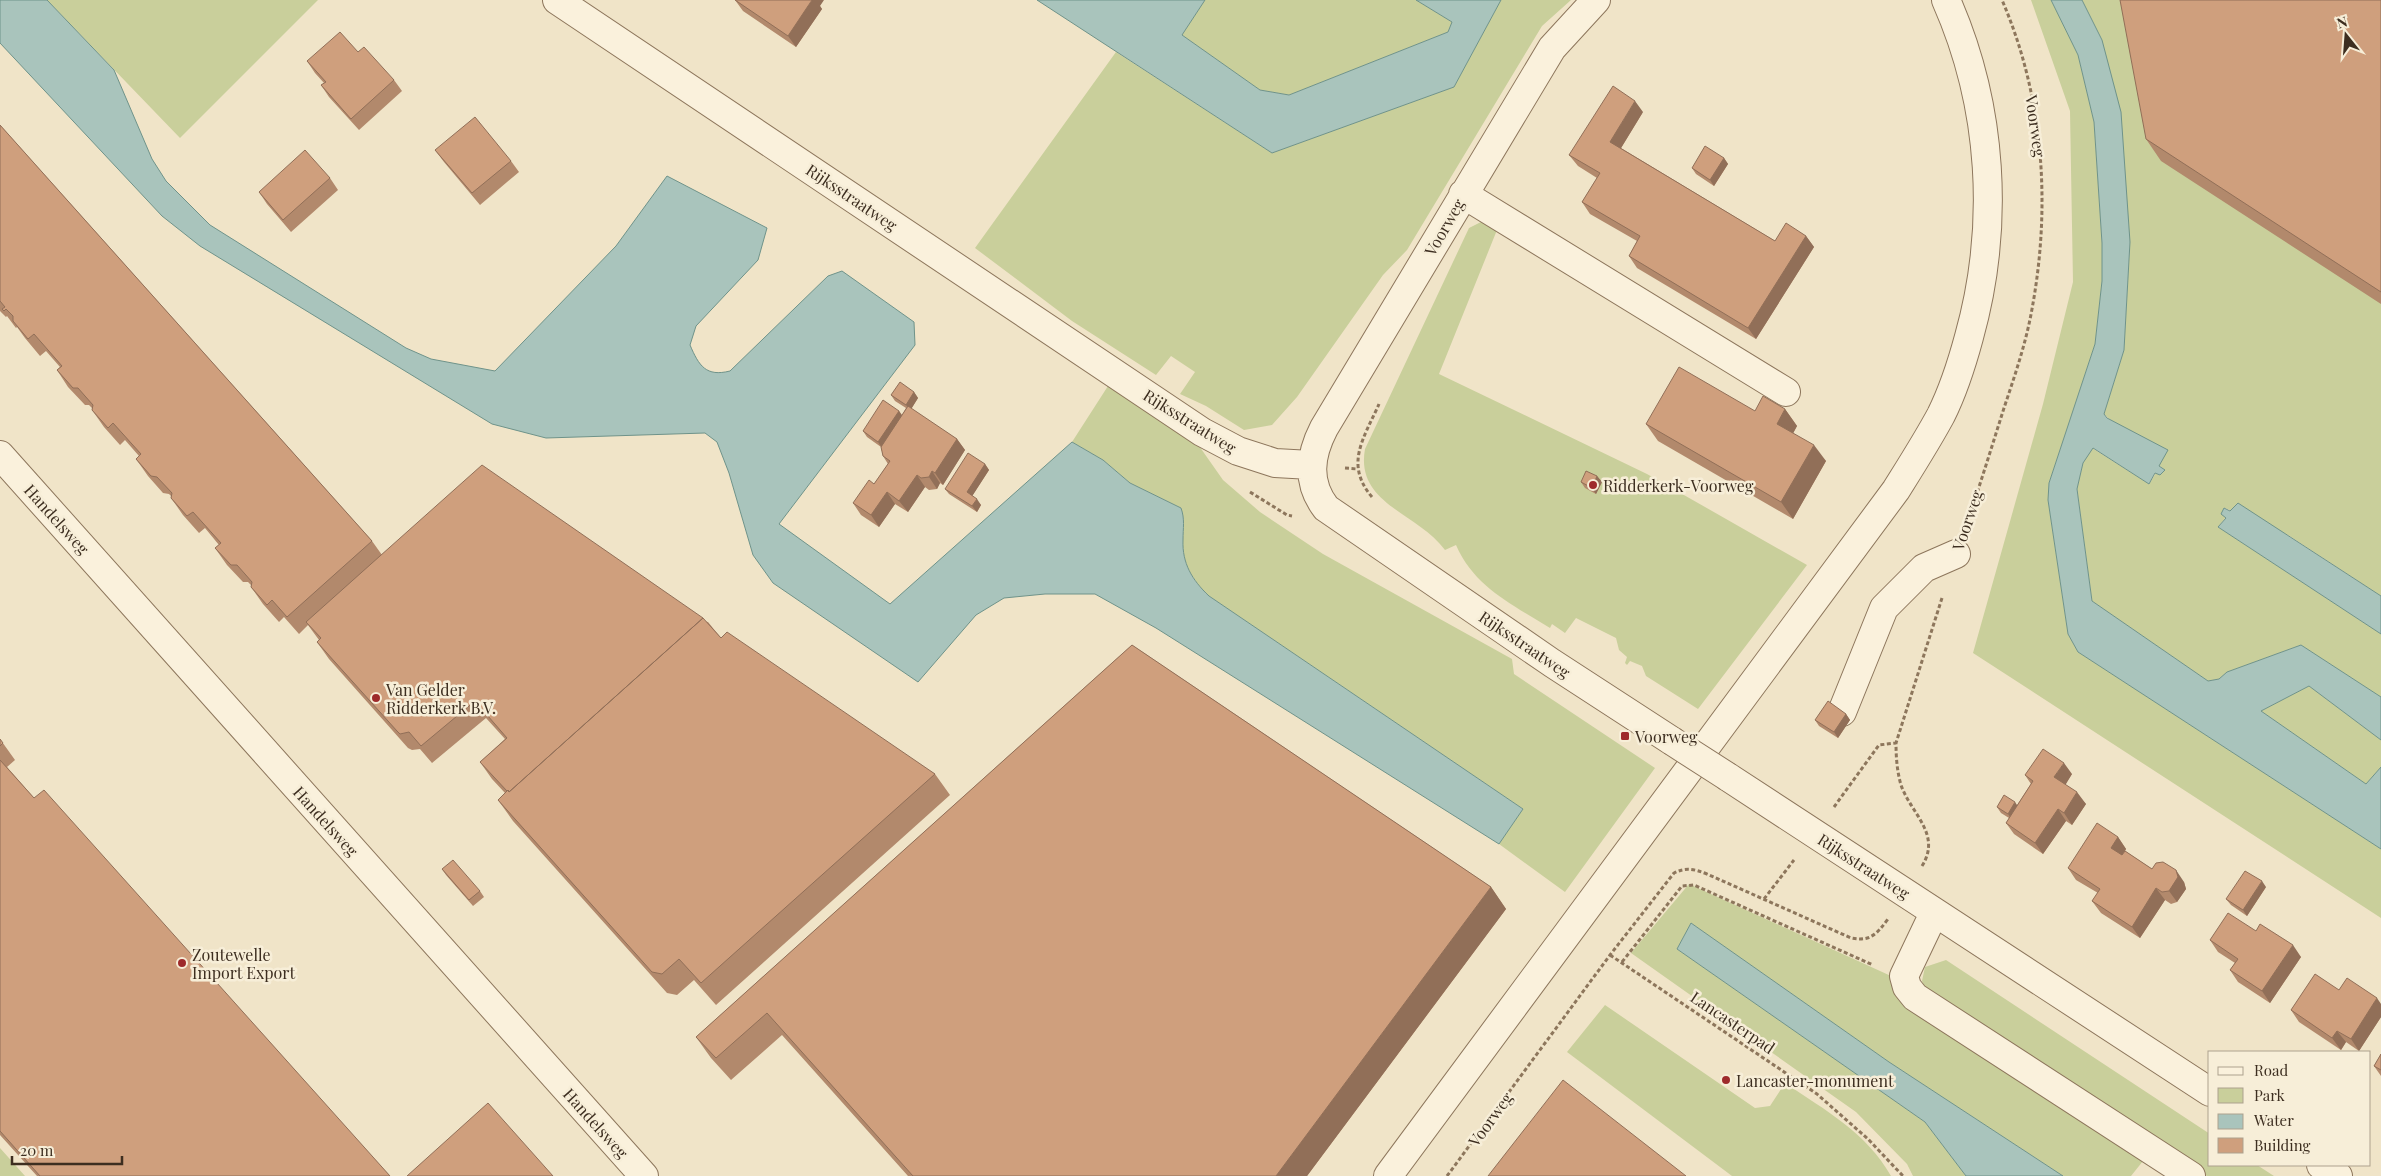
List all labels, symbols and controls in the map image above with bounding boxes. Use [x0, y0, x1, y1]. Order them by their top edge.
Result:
north arrow [2321, 10, 2371, 60]
text: N [2334, 12, 2350, 33]
street label: Voorweg [2021, 93, 2051, 159]
street label: Rijksstraatweg [802, 159, 902, 236]
street label: Voorweg [1419, 194, 1469, 260]
street label: Rijksstraatweg [1140, 384, 1241, 458]
place label: Ridderkerk-Voorweg [1603, 475, 1754, 496]
street label: Handelsweg [20, 479, 94, 559]
marker: Ridderkerk-Voorweg [1587, 479, 1599, 491]
street label: Voorweg [1947, 487, 1987, 554]
street label: Rijksstraatweg [1475, 606, 1575, 683]
place label: Van Gelder Ridderkerk B.V. [385, 679, 496, 718]
marker: Van Gelder Ridderkerk B.V. [370, 692, 382, 704]
place label: Voorweg [1634, 726, 1698, 747]
marker: Voorweg [1619, 730, 1631, 742]
street label: Handelsweg [289, 781, 363, 861]
street label: Rijksstraatweg [1814, 828, 1914, 904]
place label: Zoutewelle Import Export [192, 944, 295, 983]
marker: Zoutewelle Import Export [176, 957, 188, 969]
street label: Lancasterpad [1687, 986, 1779, 1058]
legend [2208, 1051, 2371, 1166]
text: Road [2254, 1060, 2288, 1080]
place label: Lancaster-monument [1736, 1070, 1894, 1091]
marker: Lancaster-monument [1720, 1074, 1732, 1086]
street label: Handelsweg [559, 1083, 633, 1163]
text: Park [2254, 1085, 2286, 1105]
street label: Voorweg [1463, 1087, 1517, 1151]
text: Water [2253, 1110, 2294, 1130]
scale bar [12, 1134, 122, 1166]
text: Building [2254, 1135, 2311, 1155]
text: 20 m [20, 1140, 54, 1160]

